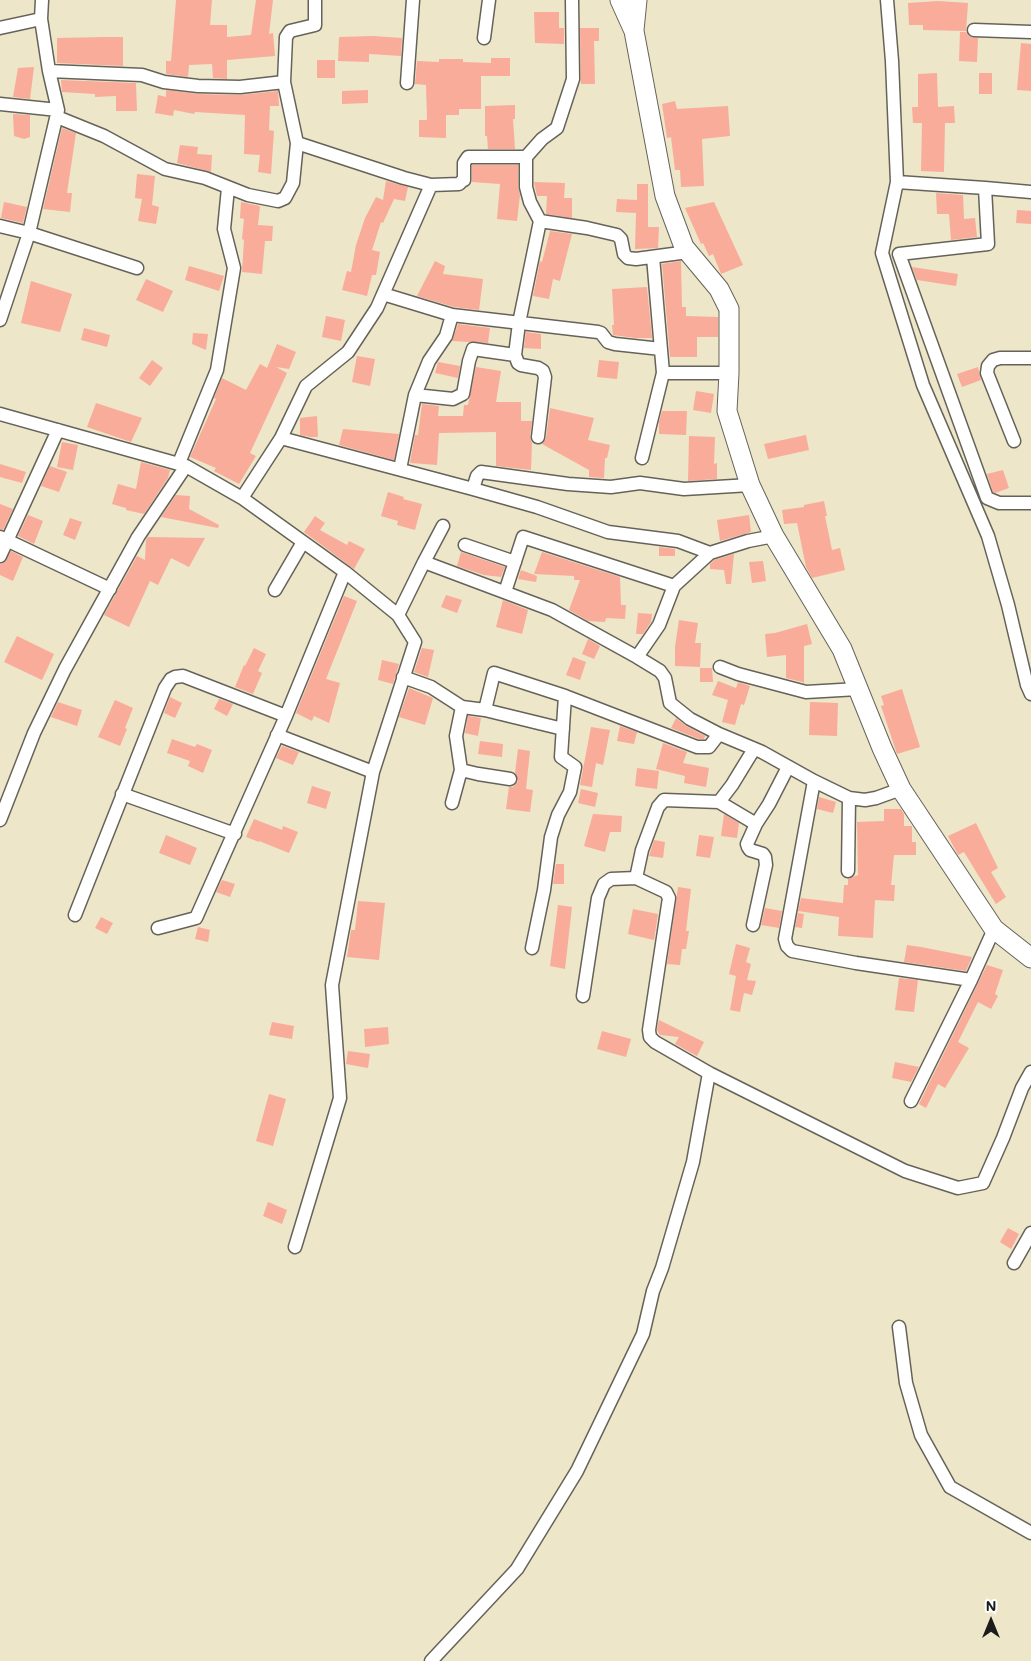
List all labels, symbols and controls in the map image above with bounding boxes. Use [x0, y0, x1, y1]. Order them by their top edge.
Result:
north arrow [966, 1596, 1016, 1646]
text: N [986, 1596, 996, 1615]

